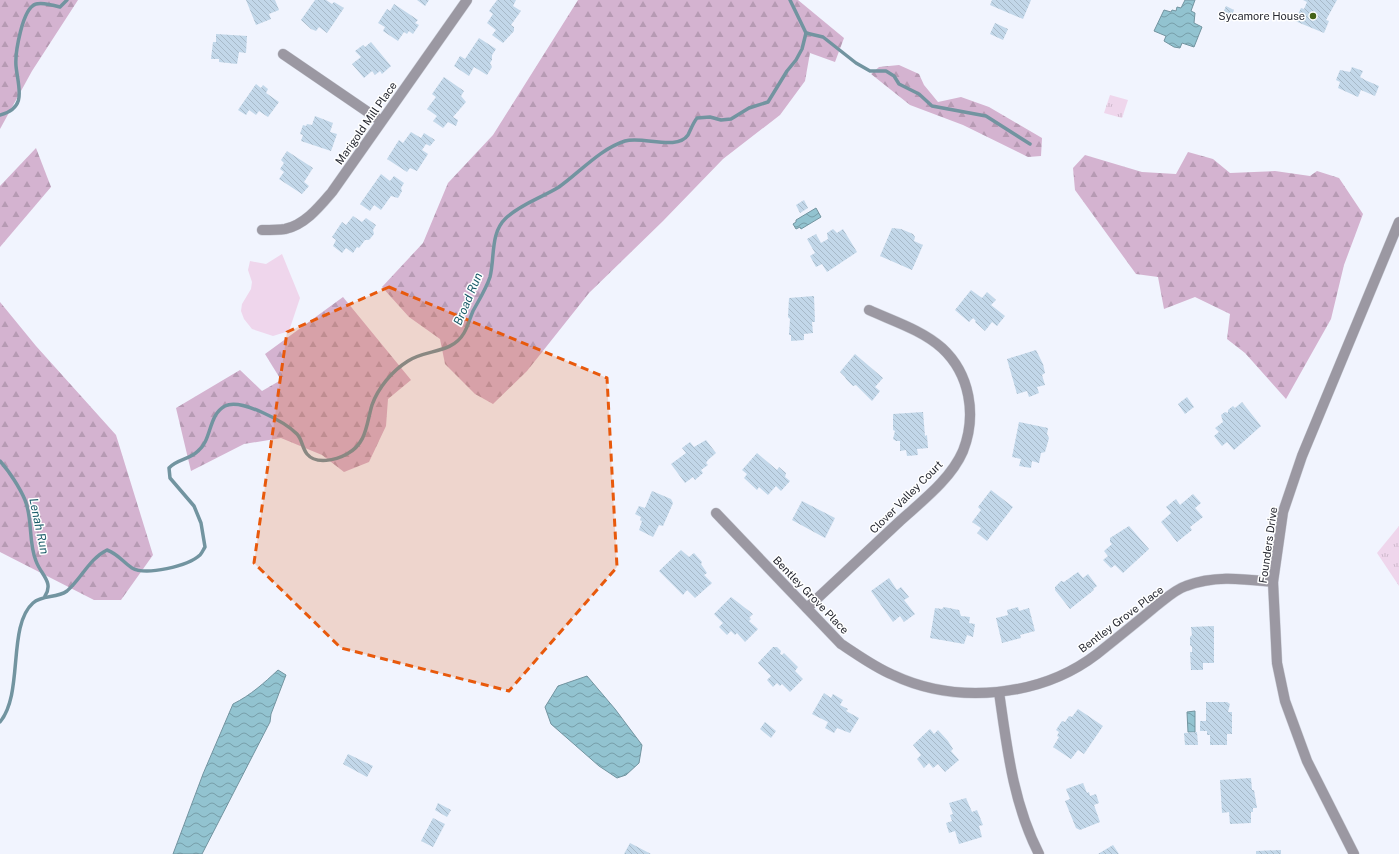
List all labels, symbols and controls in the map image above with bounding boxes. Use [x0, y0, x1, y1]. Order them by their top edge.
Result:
place label: Sycamore House [1218, 10, 1305, 22]
marker: Sycamore House [1308, 11, 1318, 21]
street label: Marigold Mill Place [333, 79, 399, 167]
water label: Broad Run [451, 270, 486, 328]
street label: Clover Valley Court [867, 458, 945, 536]
water label: Lenah Run [26, 497, 52, 556]
street label: Founders Drive [1257, 506, 1279, 584]
street label: Bentley Grove Place [771, 554, 851, 636]
street label: Bentley Grove Place [1076, 583, 1166, 655]

